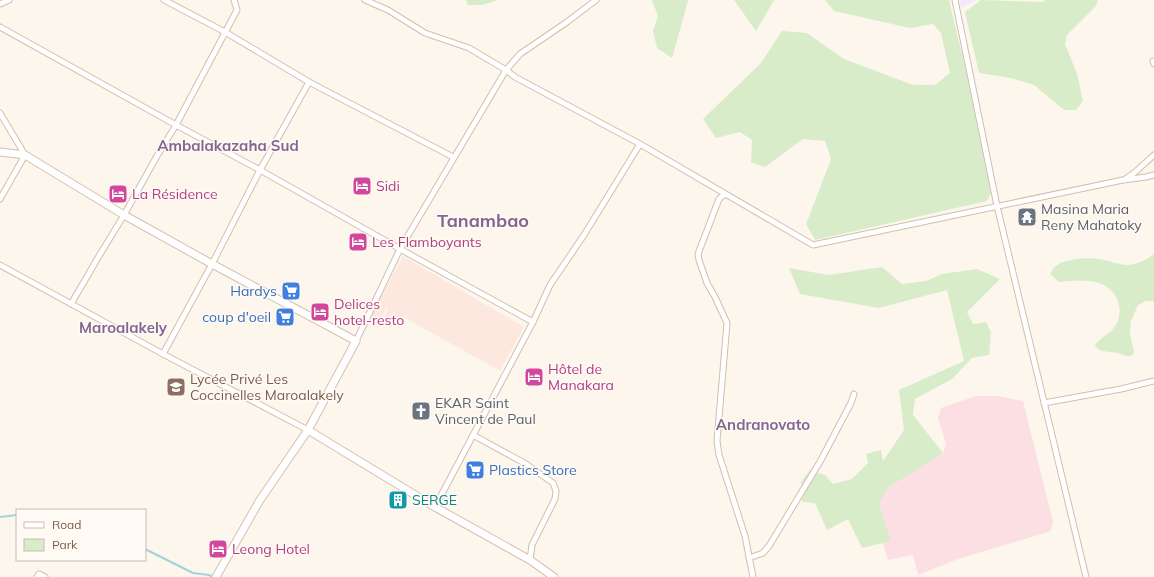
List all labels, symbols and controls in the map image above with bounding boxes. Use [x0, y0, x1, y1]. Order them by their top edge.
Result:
district label: Ambalakazaha Sud [157, 136, 299, 155]
hotel icon: Sidi [351, 175, 373, 197]
place label: Sidi [376, 177, 400, 195]
hotel icon: La Résidence [107, 183, 129, 205]
place label: La Résidence [132, 185, 218, 203]
place label: Masina Maria Reny Mahatoky [1041, 200, 1142, 234]
temple icon: Masina Maria Reny Mahatoky [1016, 206, 1038, 228]
district label: Tanambao [437, 209, 529, 232]
hotel icon: Les Flamboyants [347, 231, 369, 253]
place label: Les Flamboyants [372, 233, 482, 251]
supermarket icon: Hardys [280, 280, 302, 302]
place label: Hardys [230, 282, 277, 300]
place label: Delices hotel-resto [334, 295, 404, 329]
hotel icon: Delices hotel-resto [309, 301, 331, 323]
supermarket icon: coup d'oeil [274, 306, 296, 328]
place label: coup d'oeil [202, 308, 271, 326]
district label: Maroalakely [79, 318, 168, 337]
place label: Hôtel de Manakara [548, 360, 614, 394]
hotel icon: Hôtel de Manakara [523, 366, 545, 388]
place label: Lycée Privé Les Coccinelles Maroalakely [190, 370, 344, 404]
school or university icon: Lycée Privé Les Coccinelles Maroalakely [165, 376, 187, 398]
place label: EKAR Saint Vincent de Paul [435, 394, 536, 428]
church icon: EKAR Saint Vincent de Paul [410, 400, 432, 422]
district label: Andranovato [716, 415, 810, 434]
supermarket icon: Plastics Store [464, 459, 486, 481]
place label: Plastics Store [489, 461, 577, 479]
building icon: SERGE [387, 489, 409, 511]
place label: SERGE [412, 491, 457, 509]
legend [16, 509, 146, 561]
text: Road [52, 517, 81, 532]
text: Park [52, 537, 78, 552]
hotel icon: Leong Hotel [207, 538, 229, 560]
place label: Leong Hotel [232, 540, 310, 558]

